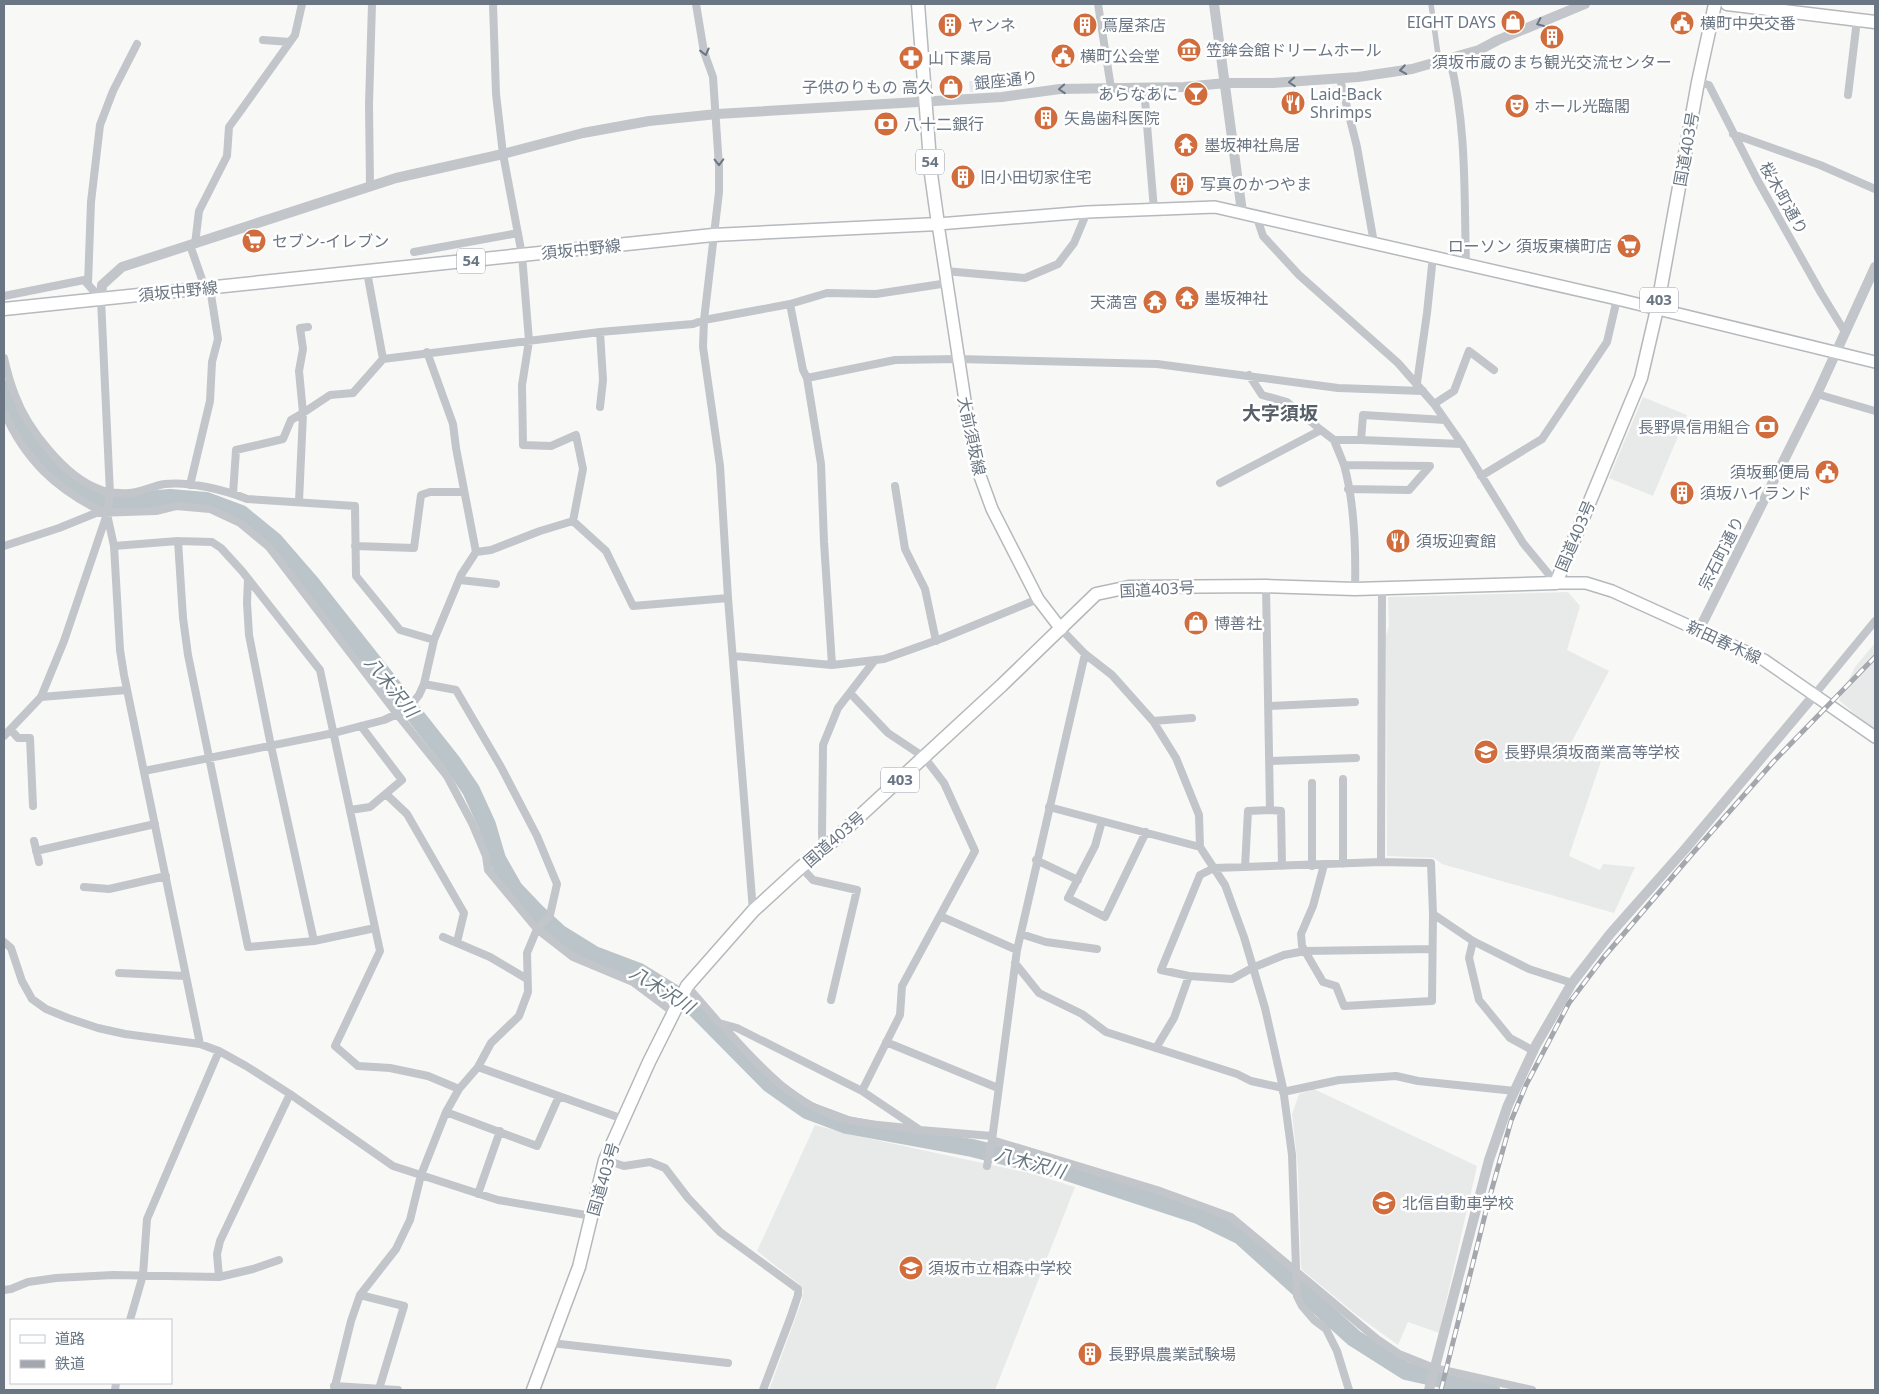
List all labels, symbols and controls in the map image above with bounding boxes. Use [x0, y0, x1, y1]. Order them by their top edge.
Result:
shop icon: EIGHT DAYS [1500, 9, 1526, 35]
public building icon: 横町中央交番 [1669, 10, 1695, 36]
place label: EIGHT DAYS [1407, 11, 1496, 33]
building icon: ヤンネ [937, 12, 963, 38]
building icon: 蔦屋茶店 [1072, 12, 1098, 38]
place label: 横町中央交番 [1700, 12, 1796, 34]
place label: ヤンネ [968, 14, 1016, 36]
place label: 蔦屋茶店 [1102, 14, 1166, 36]
one-way arrow [1536, 16, 1545, 27]
building icon: 須坂市蔵のまち観光交流センター [1539, 24, 1565, 50]
museum icon: 笠鉾会館ドリームホール [1176, 37, 1202, 63]
place label: 笠鉾会館ドリームホール [1206, 39, 1382, 61]
public building icon: 横町公会堂 [1050, 43, 1076, 69]
pharmacy icon: 山下薬局 [898, 45, 924, 71]
place label: 横町公会堂 [1080, 45, 1160, 67]
one-way arrow [699, 47, 710, 56]
place label: 山下薬局 [928, 47, 992, 69]
place label: 須坂市蔵のまち観光交流センター [1432, 51, 1672, 73]
one-way arrow [1398, 64, 1406, 75]
street label: 銀座通り [973, 66, 1039, 94]
shop icon: 子供のりもの 高久 [938, 74, 964, 100]
place label: 子供のりもの 高久 [802, 76, 934, 98]
one-way arrow [1287, 77, 1295, 88]
bar icon: あらなあに [1183, 81, 1209, 107]
one-way arrow [1058, 83, 1066, 94]
place label: あらなあに [1098, 83, 1178, 105]
place label: Laid-Back Shrimps [1310, 83, 1383, 123]
restaurant icon: Laid-Back Shrimps [1280, 90, 1306, 116]
theatre icon: ホール光臨閣 [1504, 93, 1530, 119]
place label: ホール光臨閣 [1534, 95, 1630, 117]
building icon: 矢島歯科医院 [1033, 105, 1059, 131]
place label: 矢島歯科医院 [1064, 107, 1160, 129]
street label: 国道403号 [1669, 110, 1703, 188]
bank icon: 八十二銀行 [873, 111, 899, 137]
place label: 八十二銀行 [904, 113, 984, 135]
temple icon: 墨坂神社鳥居 [1173, 132, 1199, 158]
place label: 墨坂神社鳥居 [1204, 134, 1300, 156]
road number: 54 [916, 150, 944, 174]
one-way arrow [714, 158, 724, 166]
street label: 桜木町通り [1755, 158, 1813, 238]
building icon: 旧小田切家住宅 [950, 164, 976, 190]
place label: 旧小田切家住宅 [980, 166, 1092, 188]
building icon: 写真のかつやま [1169, 171, 1195, 197]
place label: 写真のかつやま [1200, 173, 1312, 195]
supermarket icon: セブン-イレブン [241, 228, 267, 254]
place label: セブン-イレブン [272, 230, 389, 252]
supermarket icon: ローソン 須坂東横町店 [1616, 233, 1642, 259]
street label: 須坂中野線 [540, 234, 622, 264]
place label: ローソン 須坂東横町店 [1448, 235, 1612, 257]
road number: 54 [457, 248, 485, 274]
street label: 須坂中野線 [137, 276, 219, 306]
temple icon: 墨坂神社 [1174, 285, 1200, 311]
place label: 墨坂神社 [1204, 287, 1268, 309]
road number: 403 [1640, 288, 1678, 312]
temple icon: 天満宮 [1142, 289, 1168, 315]
place label: 天満宮 [1090, 291, 1138, 313]
street label: 大前須坂線 [953, 395, 991, 477]
district label: 大字須坂 [1242, 400, 1318, 426]
bank icon: 長野県信用組合 [1754, 414, 1780, 440]
place label: 長野県信用組合 [1638, 416, 1750, 438]
public building icon: 須坂郵便局 [1814, 459, 1840, 485]
place label: 須坂郵便局 [1730, 461, 1810, 483]
building icon: 須坂ハイランド [1669, 480, 1695, 506]
place label: 須坂ハイランド [1700, 482, 1812, 504]
street label: 国道403号 [1550, 497, 1600, 575]
street label: 宗石町通り [1693, 512, 1749, 594]
restaurant icon: 須坂迎賓館 [1385, 528, 1411, 554]
place label: 須坂迎賓館 [1416, 530, 1496, 552]
street label: 国道403号 [1119, 576, 1195, 602]
shop icon: 博善社 [1183, 610, 1209, 636]
place label: 博善社 [1214, 612, 1262, 634]
street label: 新田春木線 [1683, 615, 1765, 669]
water label: 八木沢川 [360, 651, 425, 723]
school or university icon: 長野県須坂商業高等学校 [1473, 739, 1499, 765]
place label: 長野県須坂商業高等学校 [1504, 741, 1680, 763]
road number: 403 [881, 768, 919, 792]
street label: 国道403号 [798, 806, 870, 872]
water label: 八木沢川 [626, 960, 701, 1019]
street label: 国道403号 [582, 1140, 624, 1218]
water label: 八木沢川 [992, 1141, 1070, 1183]
school or university icon: 北信自動車学校 [1371, 1190, 1397, 1216]
place label: 北信自動車学校 [1402, 1192, 1514, 1214]
school or university icon: 須坂市立相森中学校 [898, 1255, 924, 1281]
place label: 須坂市立相森中学校 [928, 1257, 1072, 1279]
legend [10, 1319, 172, 1384]
text: 道路 [55, 1328, 85, 1348]
building icon: 長野県農業試験場 [1077, 1341, 1103, 1367]
place label: 長野県農業試験場 [1108, 1343, 1236, 1365]
text: 鉄道 [55, 1353, 85, 1373]

